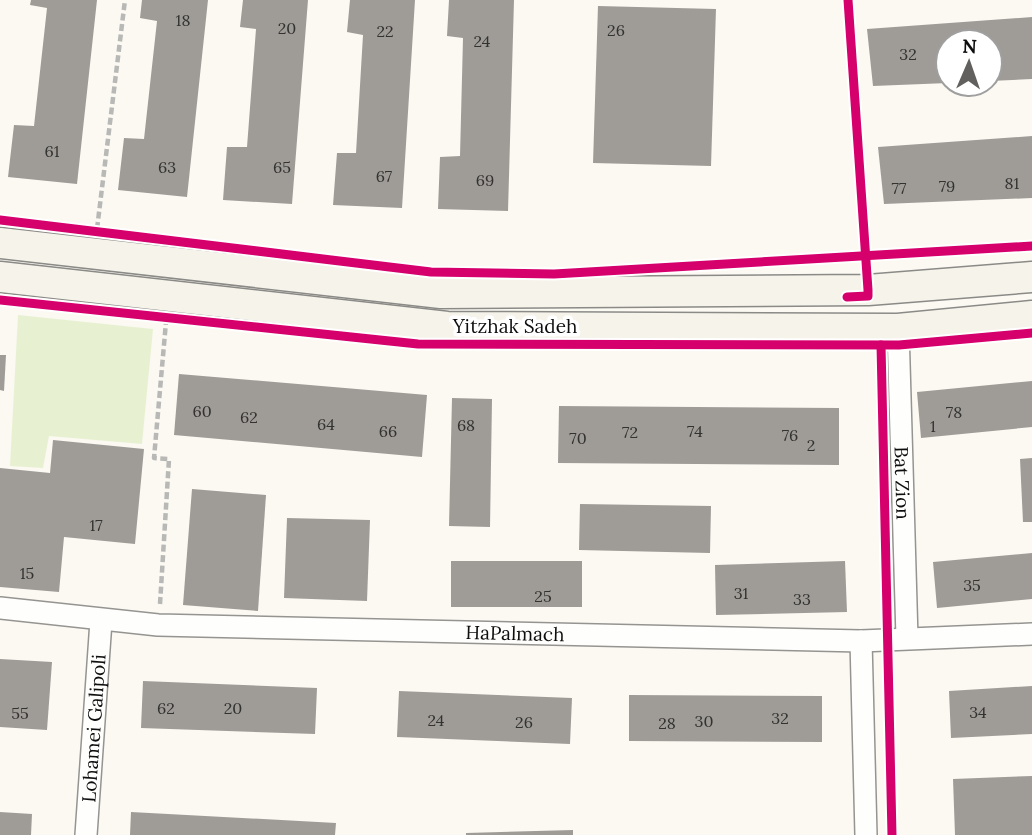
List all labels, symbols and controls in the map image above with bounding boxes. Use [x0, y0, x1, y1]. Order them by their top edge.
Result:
house number: 18 [176, 10, 190, 30]
house number: 20 [278, 18, 296, 38]
house number: 26 [607, 20, 625, 40]
house number: 22 [376, 21, 394, 41]
north arrow [934, 28, 1004, 98]
house number: 24 [474, 31, 491, 51]
text: N [962, 34, 978, 58]
house number: 32 [899, 44, 917, 64]
house number: 61 [44, 141, 60, 161]
house number: 63 [158, 157, 176, 177]
house number: 65 [273, 157, 291, 177]
house number: 67 [376, 166, 393, 186]
house number: 69 [476, 170, 494, 190]
house number: 81 [1005, 173, 1020, 193]
house number: 79 [939, 176, 955, 196]
house number: 77 [892, 178, 907, 198]
street label: Yitzhak Sadeh [452, 314, 577, 338]
house number: 60 [192, 401, 212, 421]
house number: 78 [946, 402, 962, 422]
house number: 62 [240, 407, 258, 427]
house number: 64 [317, 414, 335, 434]
house number: 68 [457, 415, 475, 435]
house number: 1 [930, 416, 936, 436]
house number: 66 [379, 421, 397, 441]
house number: 74 [687, 421, 703, 441]
house number: 72 [622, 422, 638, 442]
house number: 76 [782, 425, 798, 445]
house number: 70 [569, 428, 587, 448]
house number: 2 [807, 435, 815, 455]
street label: Bat Zion [889, 446, 916, 520]
house number: 17 [89, 515, 103, 535]
house number: 15 [20, 563, 34, 583]
house number: 35 [963, 575, 981, 595]
house number: 31 [734, 583, 749, 603]
house number: 25 [534, 586, 552, 606]
house number: 33 [793, 589, 811, 609]
street label: HaPalmach [465, 620, 565, 646]
street label: Lohamei Galipoli [76, 653, 111, 803]
house number: 62 [157, 698, 175, 718]
house number: 20 [224, 698, 242, 718]
house number: 34 [969, 702, 987, 722]
house number: 55 [11, 703, 29, 723]
house number: 32 [771, 708, 789, 728]
house number: 24 [428, 710, 445, 730]
house number: 30 [695, 711, 713, 731]
house number: 26 [515, 712, 533, 732]
house number: 28 [658, 713, 676, 733]

